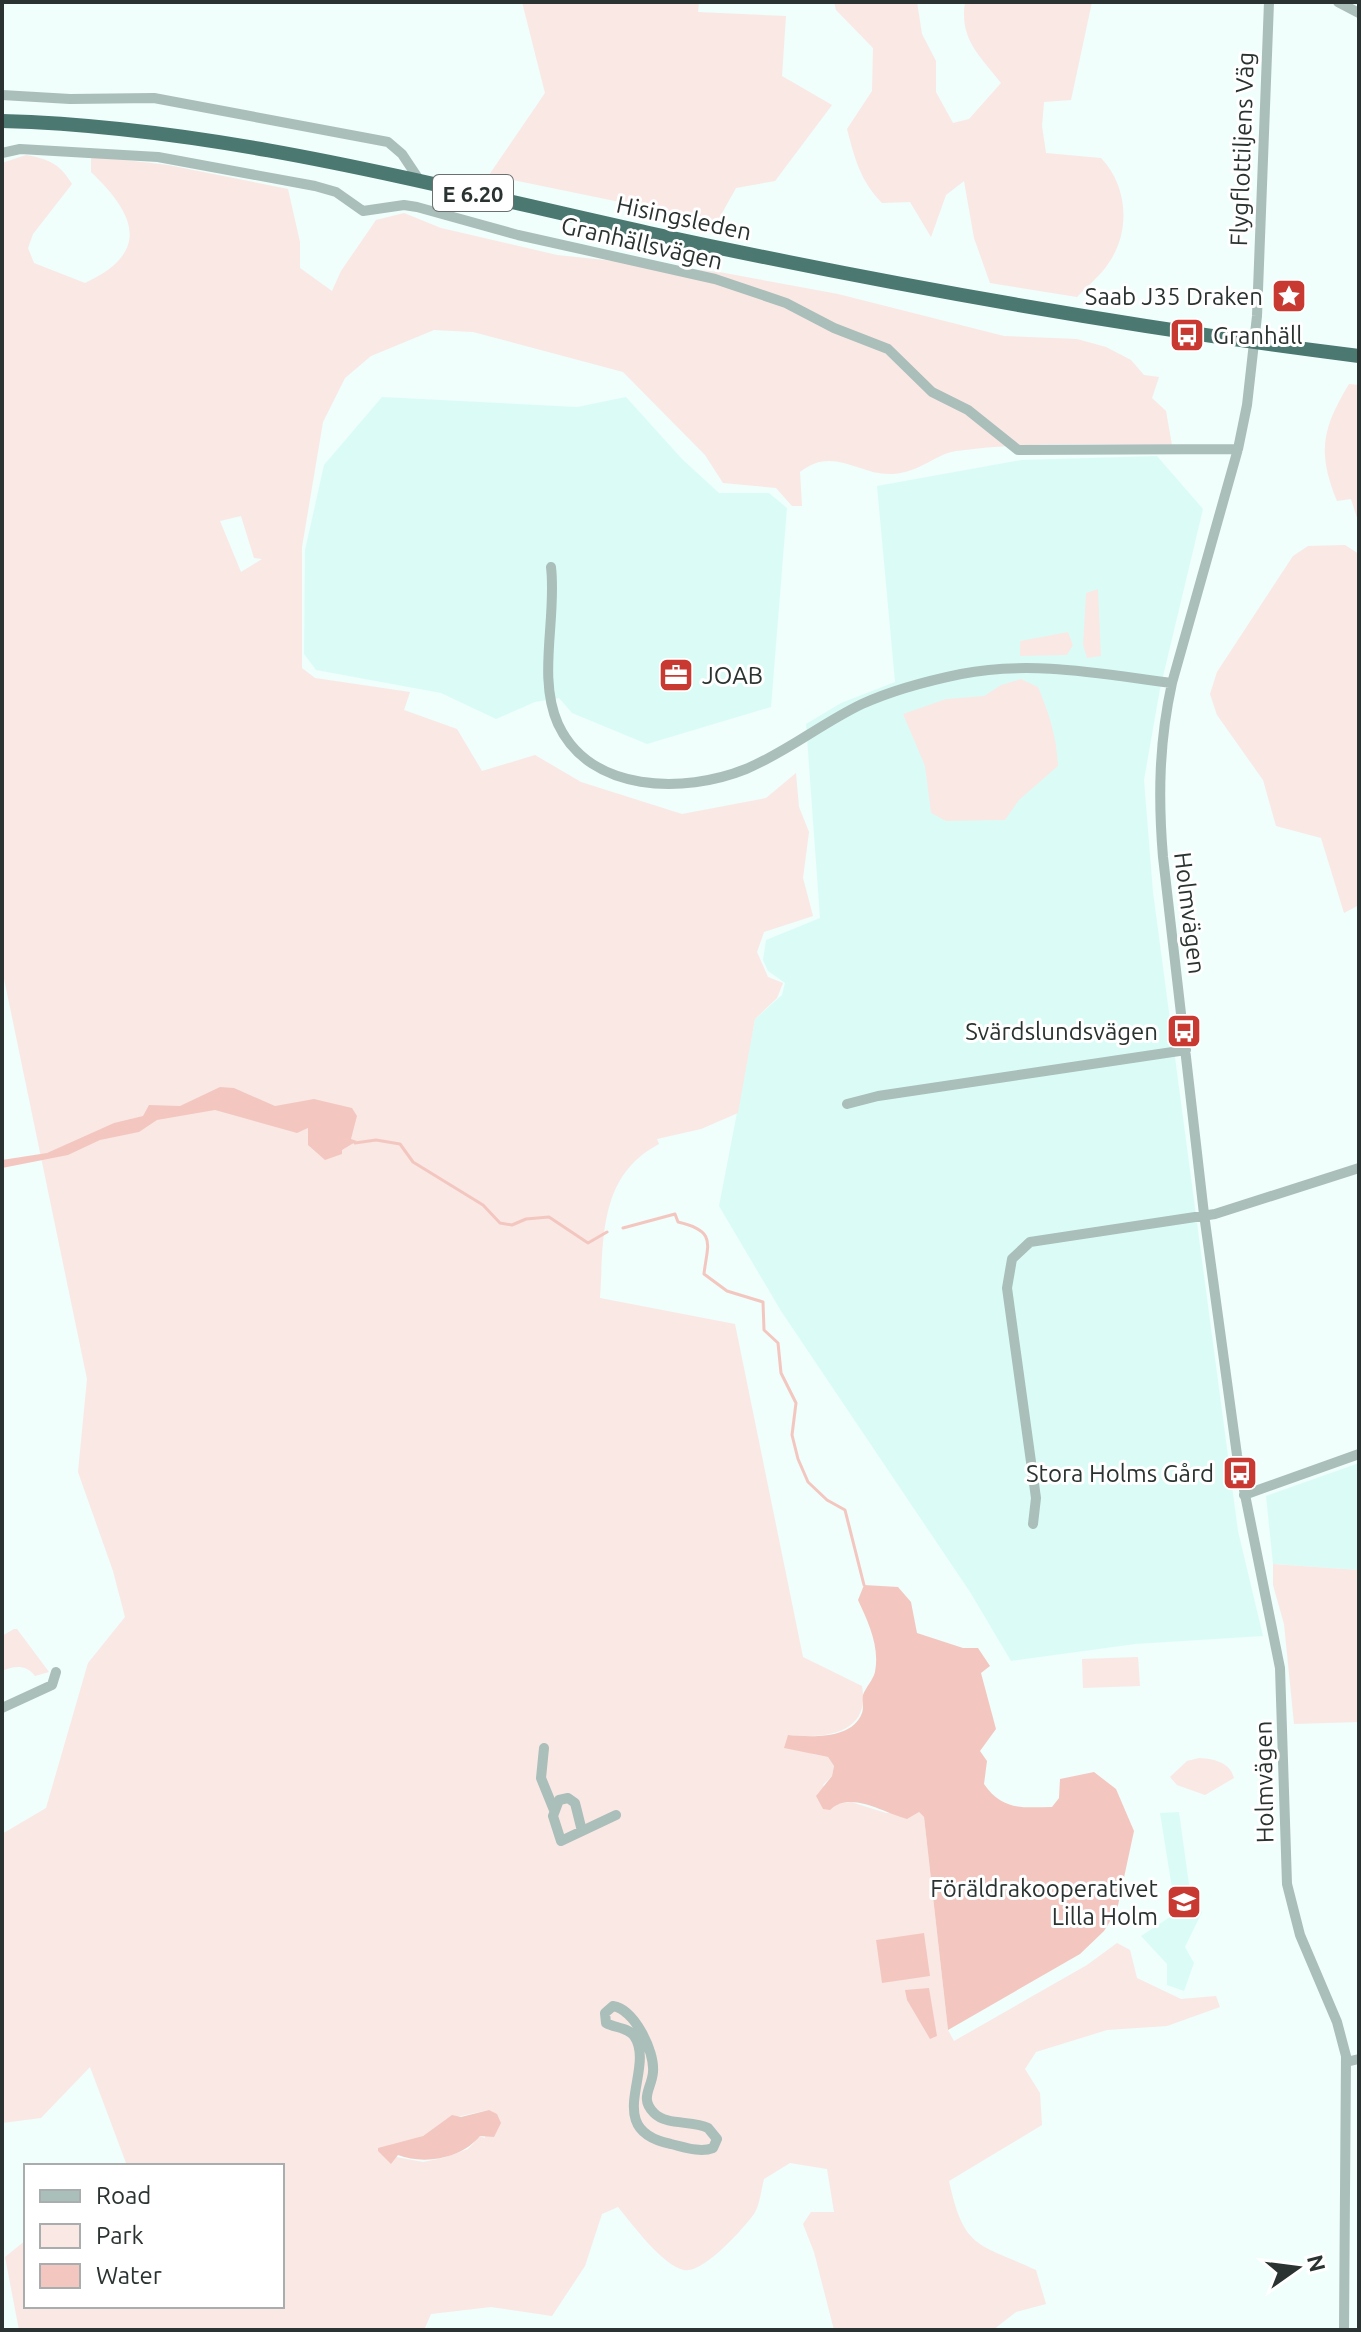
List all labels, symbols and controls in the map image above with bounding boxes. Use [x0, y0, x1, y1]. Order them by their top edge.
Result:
street label: Flygflottiljens Väg [1225, 51, 1259, 247]
road number: E 6.20 [433, 175, 513, 211]
street label: Hisingsleden [614, 191, 754, 245]
street label: Granhällsvägen [559, 211, 725, 275]
place icon: Saab J35 Draken [1270, 277, 1308, 315]
place label: Saab J35 Draken [1085, 283, 1263, 310]
bus stop icon: Granhäll [1168, 316, 1206, 354]
place label: Granhäll [1213, 322, 1303, 349]
office icon: JOAB [657, 656, 695, 694]
place label: JOAB [702, 662, 763, 689]
street label: Holmvägen [1169, 851, 1211, 975]
bus stop icon: Svärdslundsvägen [1165, 1012, 1203, 1050]
place label: Svärdslundsvägen [965, 1018, 1158, 1045]
bus stop icon: Stora Holms Gård [1221, 1454, 1259, 1492]
place label: Stora Holms Gård [1026, 1460, 1214, 1487]
street label: Holmvägen [1249, 1721, 1279, 1843]
place label: Föräldrakooperativet Lilla Holm [930, 1875, 1159, 1930]
school or university icon: Föräldrakooperativet Lilla Holm [1165, 1883, 1203, 1921]
legend [24, 2164, 284, 2308]
text: Road [96, 2182, 151, 2209]
text: Park [96, 2222, 144, 2249]
north arrow [1257, 2228, 1337, 2308]
text: N [1303, 2252, 1331, 2274]
text: Water [96, 2262, 162, 2289]

